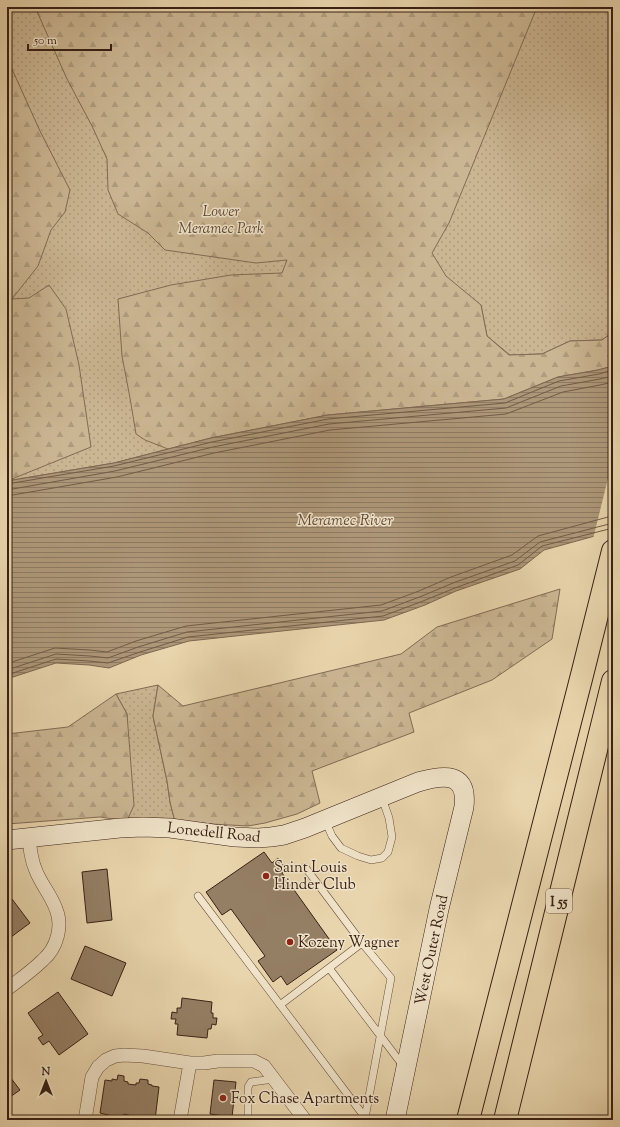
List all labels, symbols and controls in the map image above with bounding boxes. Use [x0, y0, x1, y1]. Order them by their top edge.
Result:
scale bar [28, 26, 111, 52]
text: 50 m [33, 32, 57, 50]
park label: Lower Meramec Park [178, 202, 264, 240]
water label: Meramec River [297, 510, 393, 533]
street label: Lonedell Road [166, 818, 262, 849]
place label: Saint Louis Hinder Club [274, 858, 356, 896]
marker: Saint Louis Hinder Club [261, 871, 271, 881]
road number: I 55 [546, 889, 572, 913]
street label: West Outer Road [411, 893, 455, 1008]
place label: Kozeny Wagner [298, 933, 400, 954]
marker: Kozeny Wagner [285, 937, 295, 947]
north arrow [26, 1061, 66, 1101]
text: N [41, 1064, 51, 1080]
place label: Fox Chase Apartments [231, 1089, 379, 1110]
marker: Fox Chase Apartments [218, 1093, 228, 1103]

